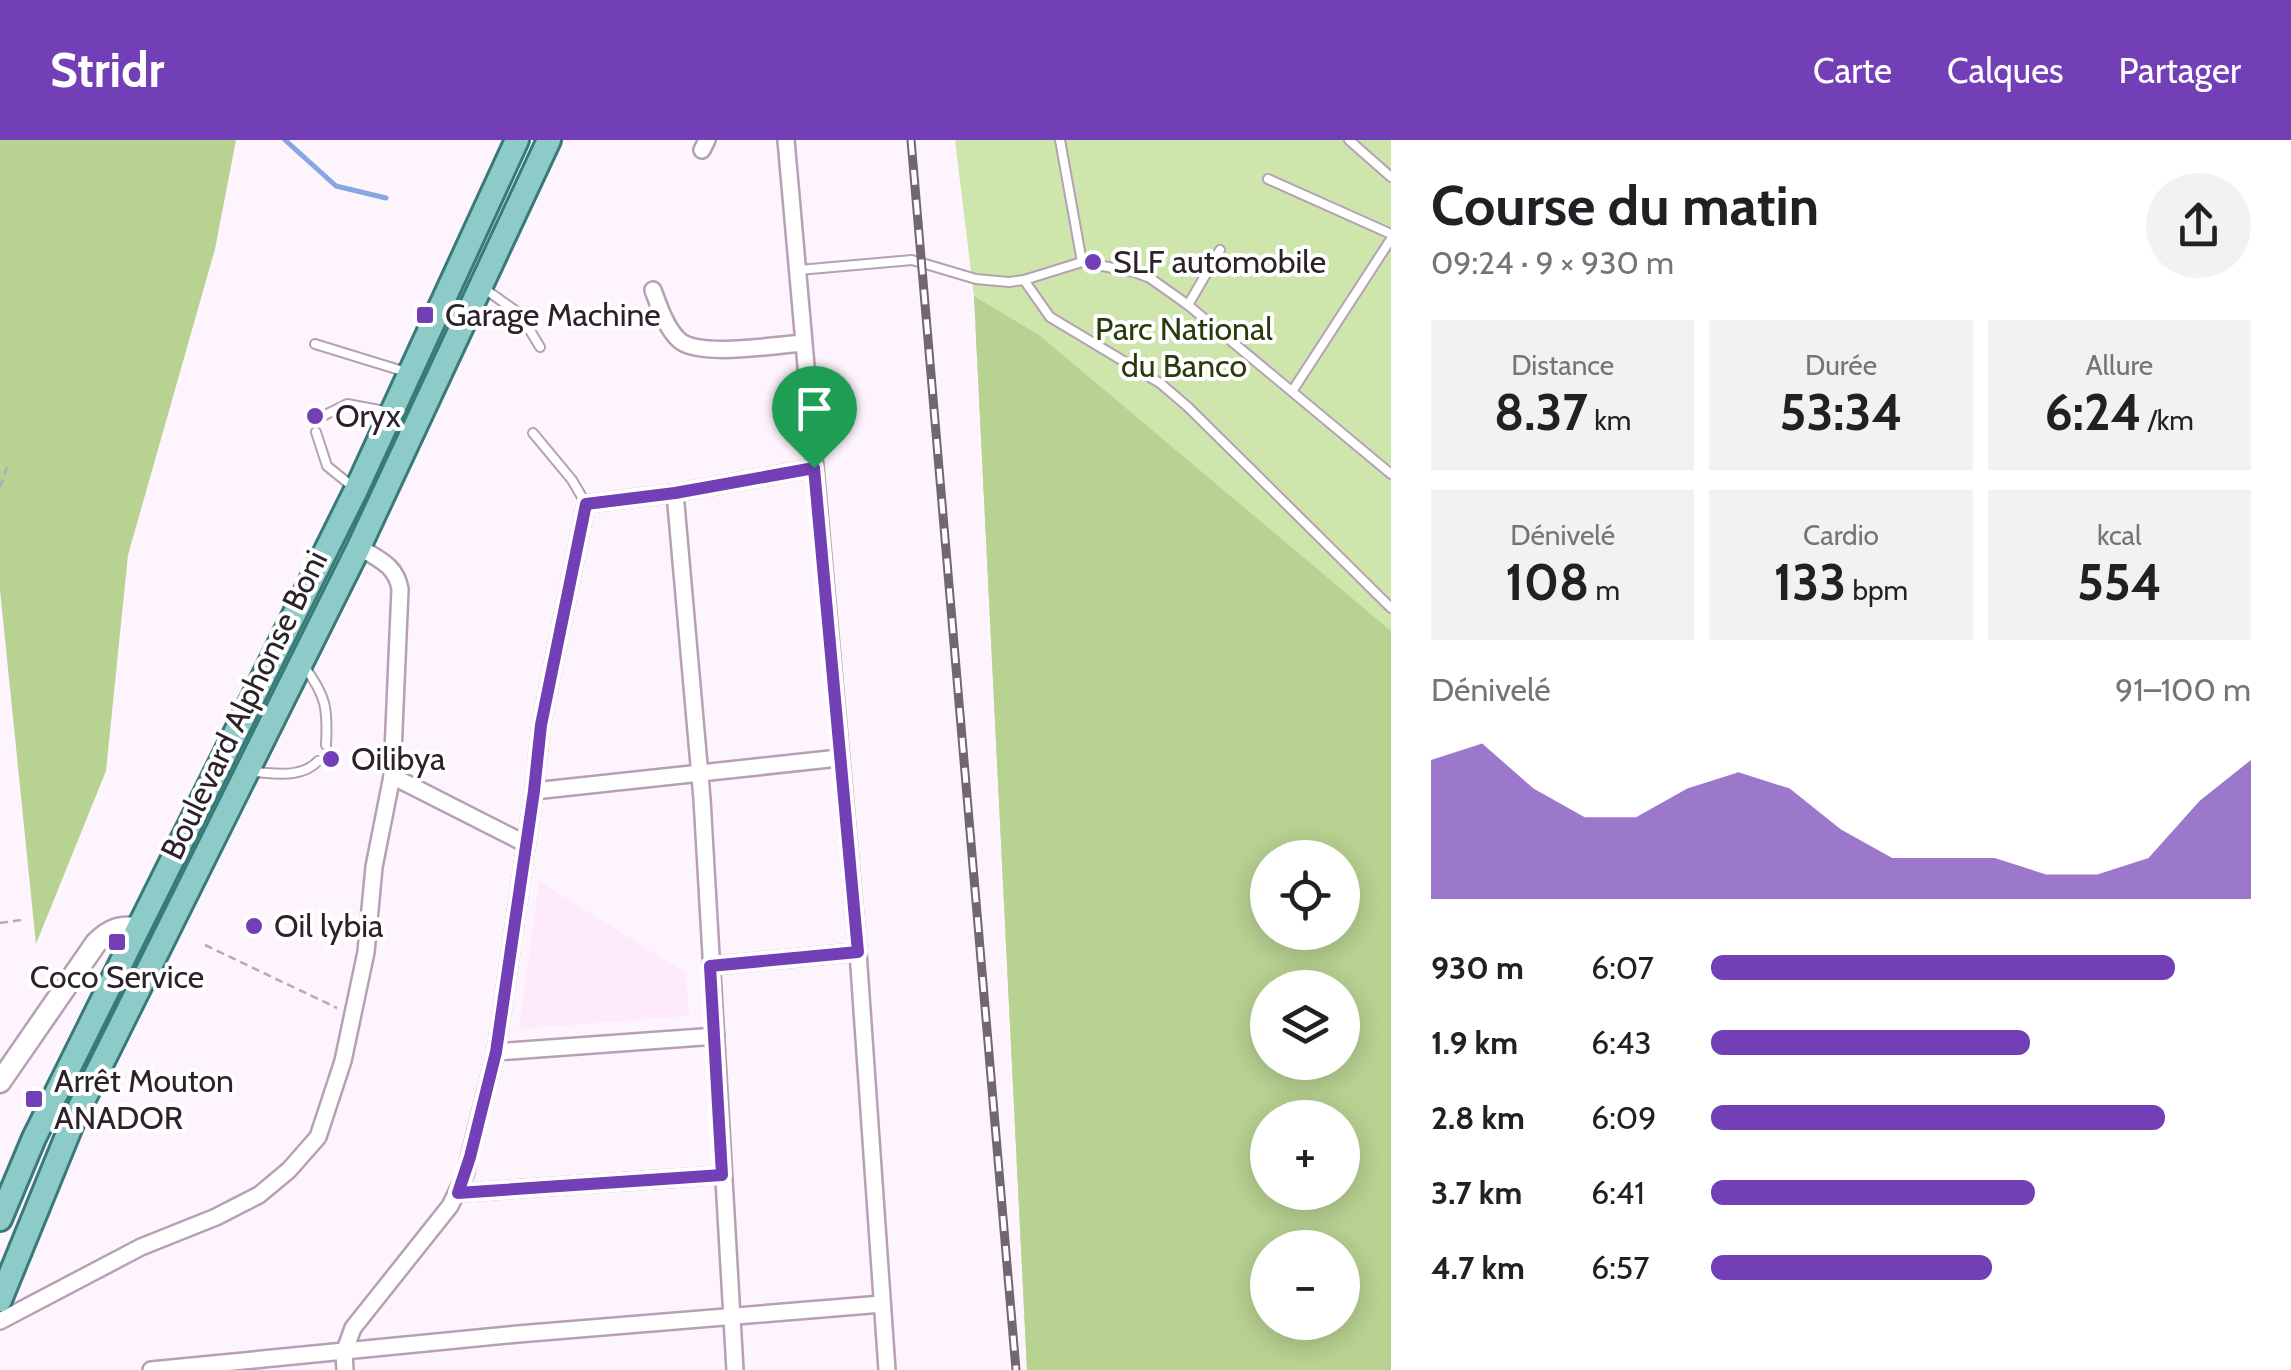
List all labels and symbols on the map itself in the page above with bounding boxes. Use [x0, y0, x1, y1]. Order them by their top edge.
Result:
place label: SLF automobile [1113, 242, 1326, 281]
marker: SLF automobile [1082, 251, 1104, 273]
place label: Garage Machine [445, 295, 661, 334]
marker: Garage Machine [414, 304, 436, 326]
park label: Parc National du Banco [1095, 309, 1273, 385]
pin [772, 366, 857, 469]
place label: Oryx [335, 396, 401, 435]
marker: Oryx [304, 405, 326, 427]
street label: Boulevard Alphonse Boni [152, 544, 335, 865]
place label: Oilibya [351, 739, 446, 778]
marker: Oilibya [320, 748, 342, 770]
place label: Oil lybia [274, 906, 384, 945]
marker: Oil lybia [243, 915, 265, 937]
marker: Coco Service [106, 931, 128, 953]
place label: Coco Service [30, 957, 204, 996]
place label: Arrêt Mouton ANADOR [54, 1061, 234, 1137]
marker: Arrêt Mouton ANADOR [23, 1088, 45, 1110]

